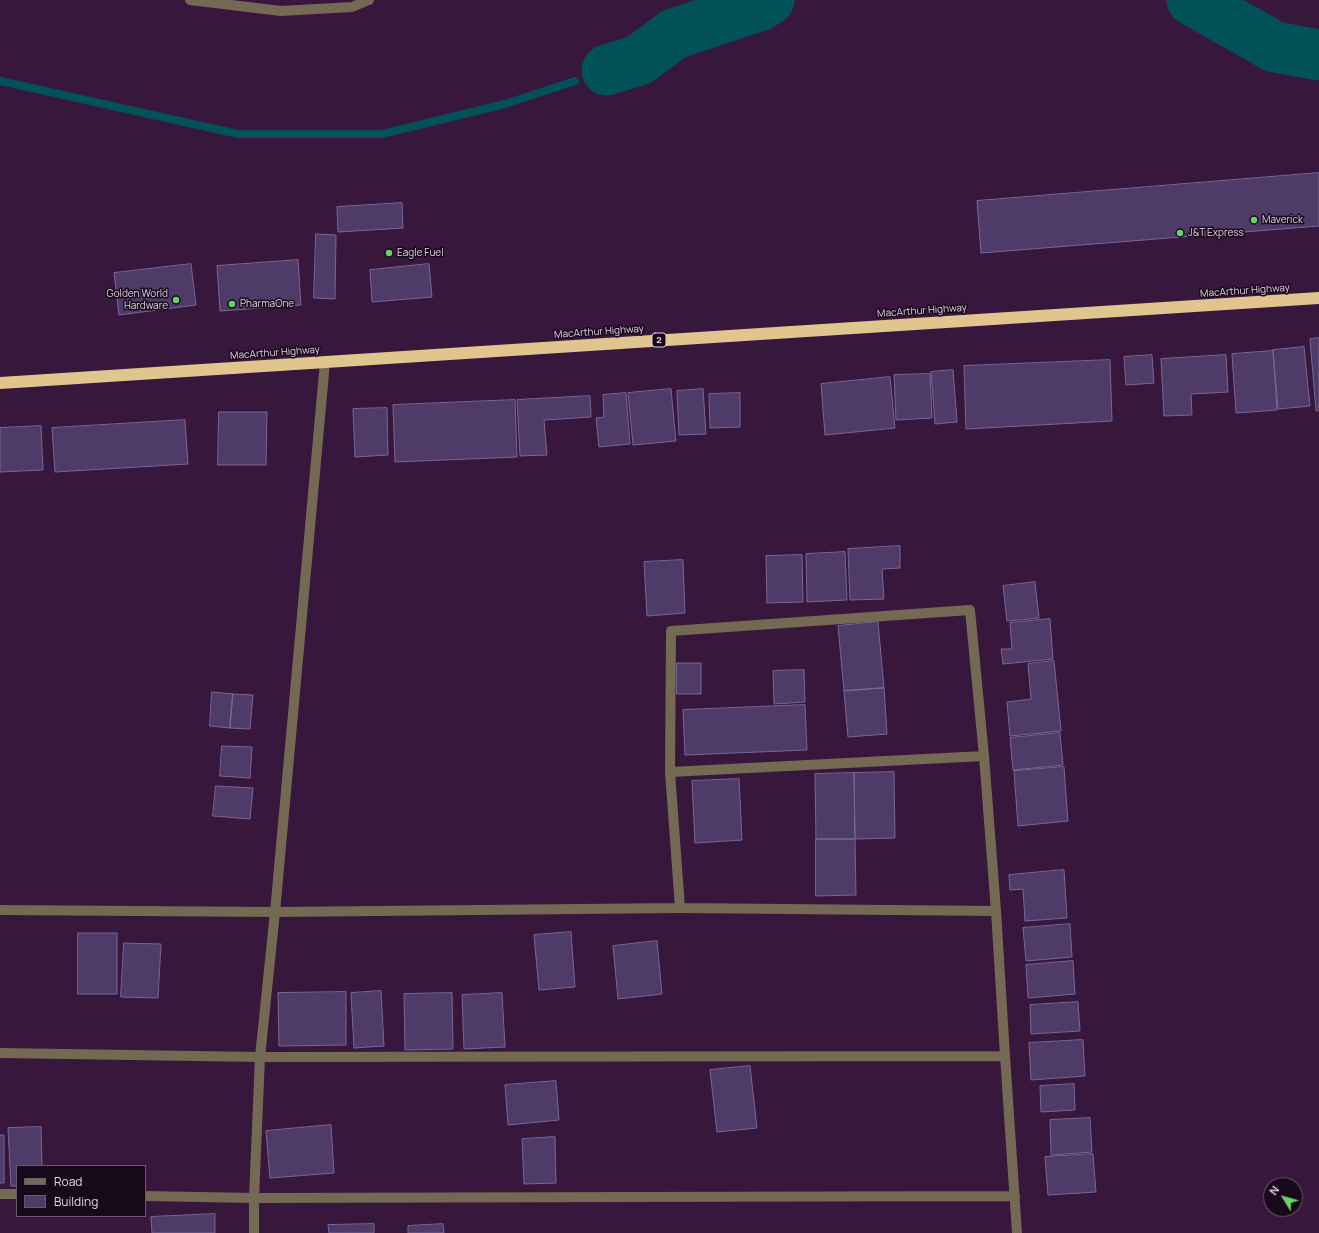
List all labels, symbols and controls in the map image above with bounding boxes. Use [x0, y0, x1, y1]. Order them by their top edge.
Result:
place label: Maverick [1262, 214, 1303, 226]
marker: Maverick [1249, 215, 1259, 225]
place label: J&T Express [1188, 227, 1244, 239]
marker: J&T Express [1175, 228, 1185, 238]
place label: Eagle Fuel [397, 247, 444, 259]
marker: Eagle Fuel [384, 248, 394, 258]
street label: MacArthur Highway [1200, 282, 1290, 300]
place label: Golden World Hardware [107, 288, 168, 312]
marker: Golden World Hardware [171, 295, 181, 305]
place label: PharmaOne [240, 298, 294, 310]
marker: PharmaOne [227, 299, 237, 309]
street label: MacArthur Highway [877, 302, 967, 320]
street label: MacArthur Highway [554, 323, 644, 341]
road number: 2 [652, 333, 666, 347]
street label: MacArthur Highway [230, 344, 320, 362]
legend [16, 1165, 146, 1217]
text: Road [54, 1173, 82, 1190]
north arrow [1263, 1177, 1303, 1217]
text: N [1265, 1182, 1282, 1198]
text: Building [54, 1193, 98, 1210]

